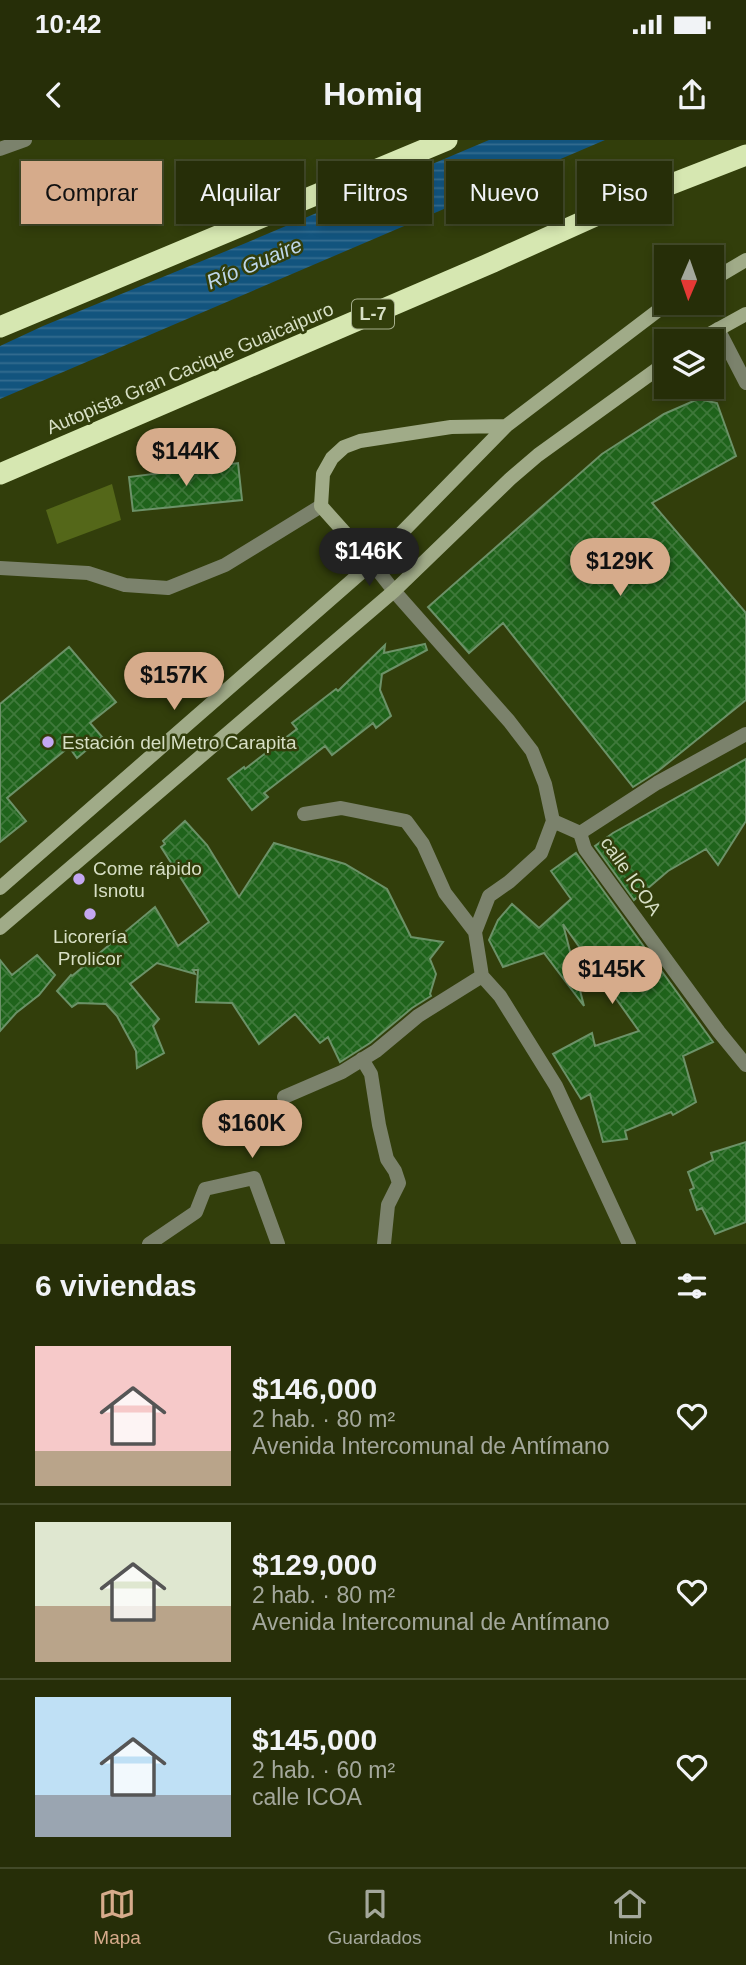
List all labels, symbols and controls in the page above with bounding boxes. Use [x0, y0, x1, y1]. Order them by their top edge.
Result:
text: 10:42 [35, 9, 102, 39]
icon: back [35, 76, 73, 114]
text: Homiq [323, 76, 423, 112]
icon: share [673, 76, 711, 114]
chip: Comprar [21, 161, 162, 224]
chip: Alquilar [176, 161, 304, 224]
chip: Filtros [318, 161, 432, 224]
chip: Nuevo [446, 161, 563, 224]
chip: Piso [577, 161, 672, 224]
water label: Río Guaire [203, 233, 305, 293]
north arrow [654, 245, 724, 315]
map controls [654, 245, 724, 399]
street label: Autopista Gran Cacique Guaicaipuro [43, 298, 337, 438]
road number: L-7 [352, 300, 394, 328]
button: layers [654, 329, 724, 399]
pin: $144K [137, 428, 235, 488]
text: $144K [152, 438, 220, 464]
pin: $146K [320, 528, 418, 588]
text: $146K [335, 538, 403, 564]
pin: $129K [571, 538, 669, 598]
text: $129K [586, 548, 654, 574]
pin: $157K [125, 652, 223, 712]
text: $157K [140, 662, 208, 688]
place label: Estación del Metro Carapita [62, 732, 297, 753]
marker: Estación del Metro Carapita [40, 734, 56, 750]
street label: calle ICOA [596, 833, 666, 919]
place label: Come rápido Isnotu [93, 858, 202, 901]
marker: Come rápido Isnotu [71, 871, 87, 887]
marker: Licorería Prolicor [82, 906, 98, 922]
place label: Licorería Prolicor [53, 926, 127, 969]
pin: $145K [563, 946, 661, 1006]
text: $145K [578, 956, 646, 982]
pin: $160K [203, 1100, 301, 1160]
text: $160K [218, 1110, 286, 1136]
icon: filters [673, 1267, 711, 1305]
text: 6 viviendas [35, 1269, 197, 1302]
text: $146,000 [252, 1372, 377, 1405]
icon: home [91, 1374, 175, 1458]
icon: heart [673, 1397, 711, 1435]
text: 2 hab. · 80 m² [252, 1406, 395, 1432]
text: Avenida Intercomunal de Antímano [252, 1433, 610, 1459]
text: $129,000 [252, 1548, 377, 1581]
icon: home [91, 1550, 175, 1634]
icon: heart [673, 1573, 711, 1611]
text: 2 hab. · 80 m² [252, 1582, 395, 1608]
text: Avenida Intercomunal de Antímano [252, 1609, 610, 1635]
text: $145,000 [252, 1723, 377, 1756]
icon: home [91, 1725, 175, 1809]
icon: heart [673, 1748, 711, 1786]
text: 2 hab. · 60 m² [252, 1757, 395, 1783]
text: calle ICOA [252, 1784, 362, 1810]
tab: Mapa [93, 1885, 141, 1949]
tab: Guardados [328, 1885, 422, 1949]
tab: Inicio [608, 1885, 653, 1949]

